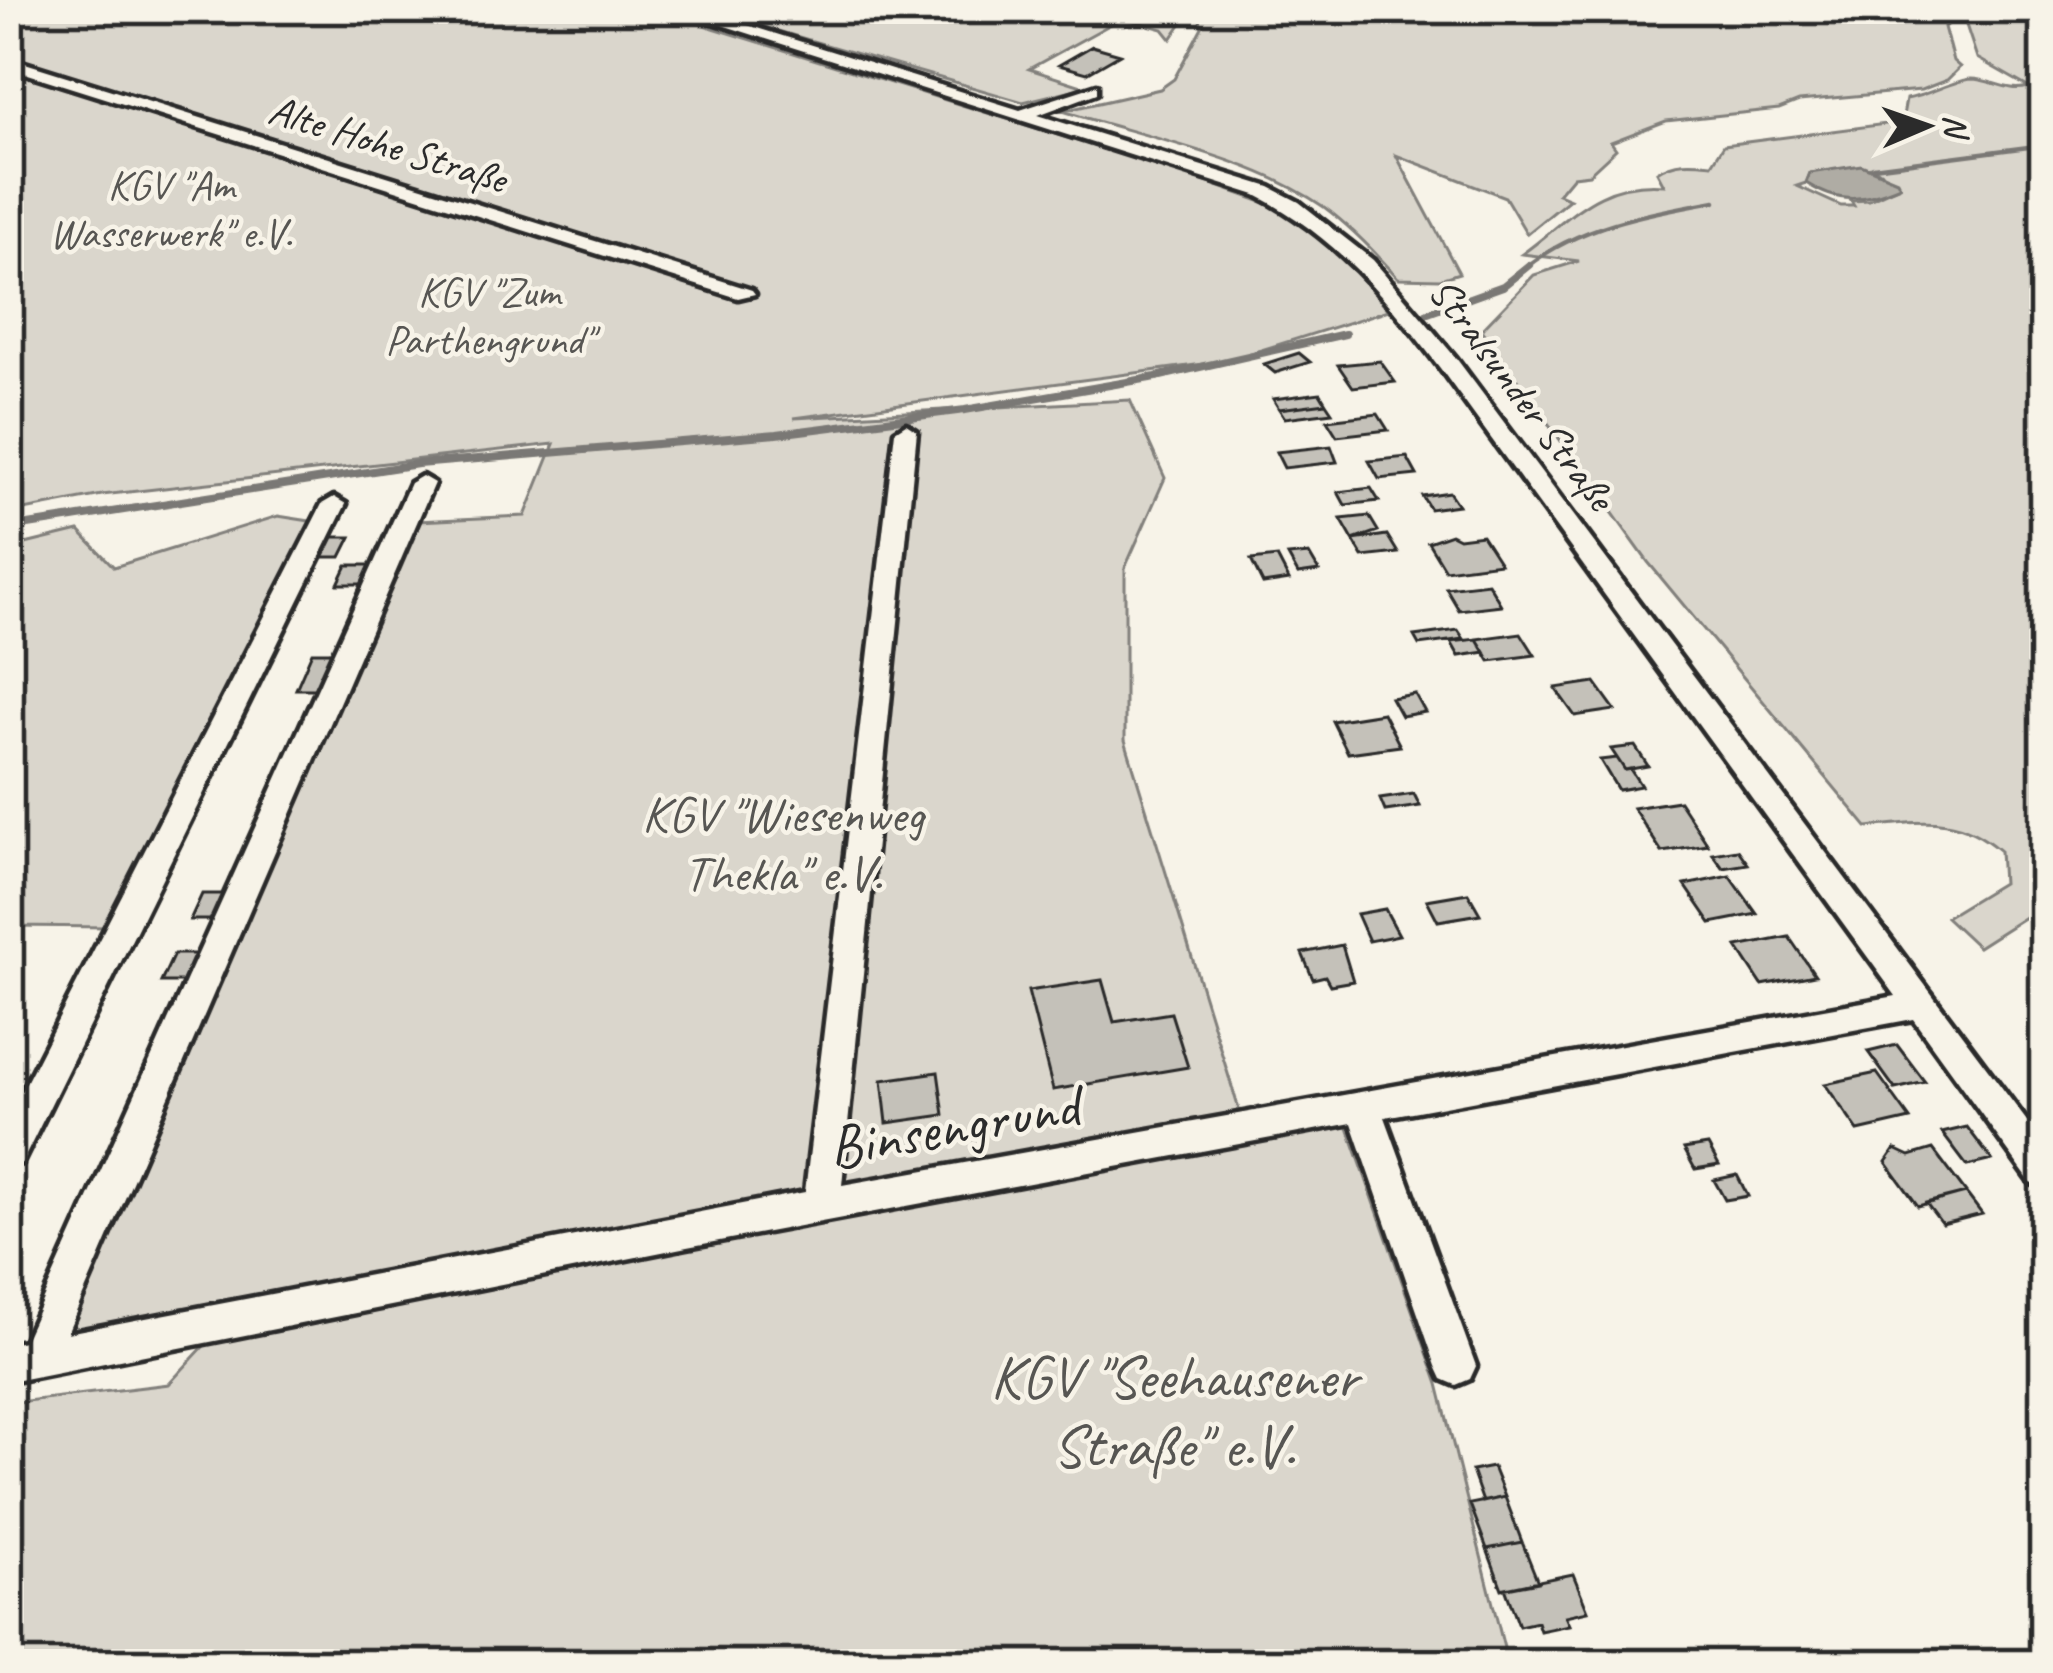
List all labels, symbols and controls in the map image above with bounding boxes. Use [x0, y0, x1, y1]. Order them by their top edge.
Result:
north arrow [1867, 66, 1987, 186]
street label: Alte Hohe Straße [262, 83, 516, 207]
text: N [1935, 114, 1978, 141]
park label: KGV "Am Wasserwerk" e.V. [50, 159, 293, 260]
park label: KGV "Zum Parthengrund" [385, 266, 601, 367]
street label: Stralsunder Straße [1417, 267, 1629, 524]
park label: KGV "Wiesenweg Thekla" e.V. [642, 782, 927, 905]
street label: Binsengrund [822, 1065, 1092, 1185]
park label: KGV "Seehausener Straße" e.V. [991, 1339, 1363, 1484]

